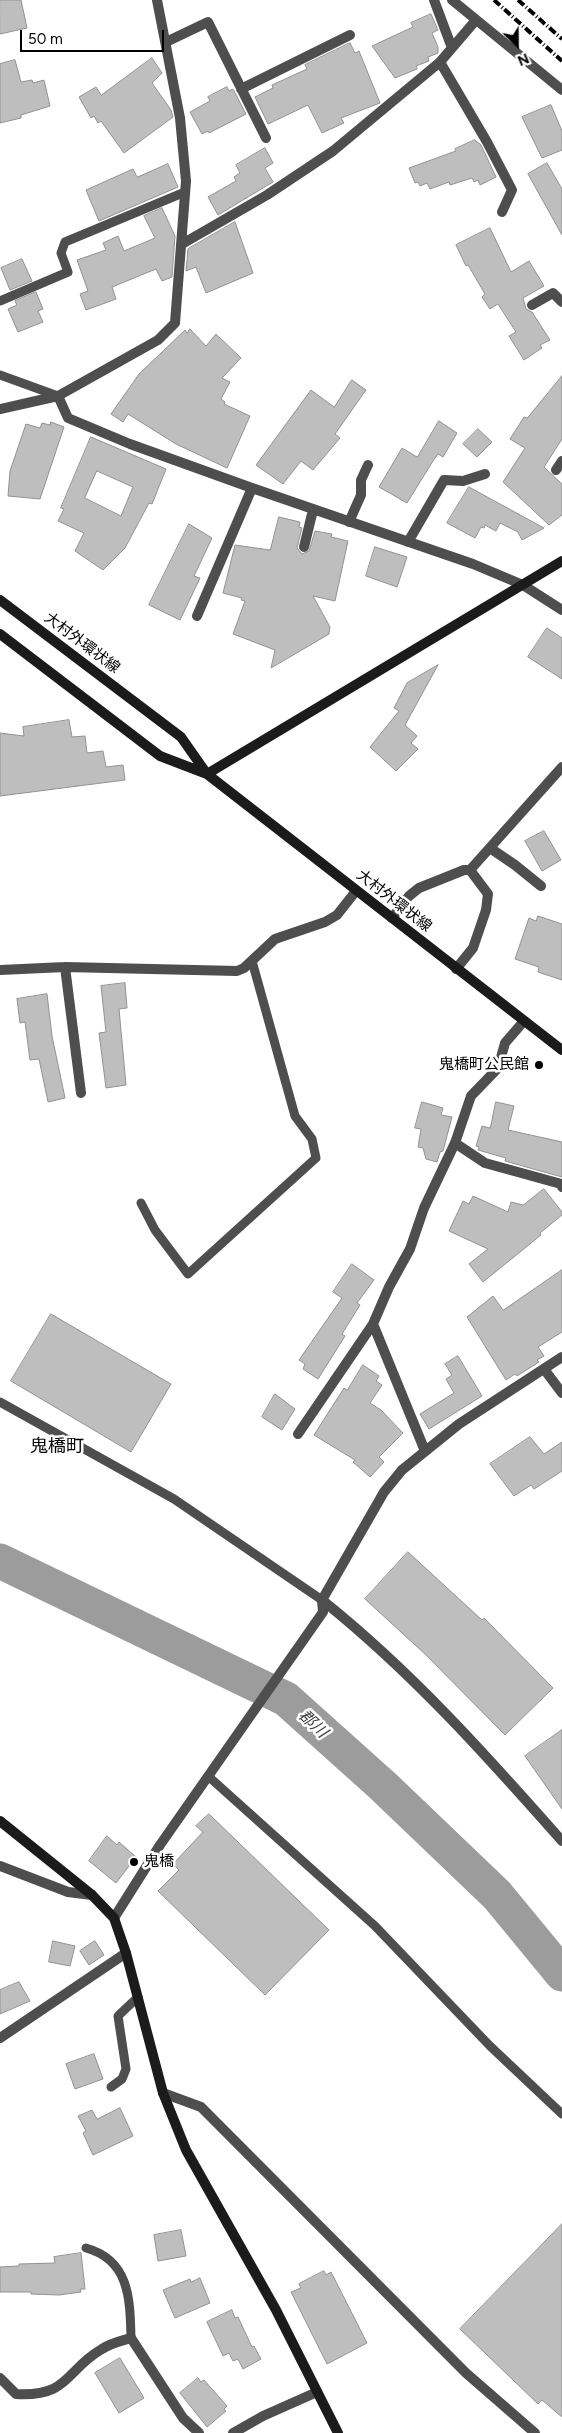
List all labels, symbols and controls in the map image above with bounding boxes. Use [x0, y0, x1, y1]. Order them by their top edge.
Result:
scale bar [22, 20, 166, 52]
north arrow [492, 20, 542, 70]
text: 50 m [28, 30, 63, 48]
text: N [515, 49, 531, 69]
street label: 大村外環状線 [41, 609, 123, 677]
street label: 大村外環状線 [353, 866, 435, 936]
place label: 鬼橋町公民館 [439, 1056, 529, 1074]
marker: 鬼橋町公民館 [533, 1059, 545, 1071]
district label: 鬼橋町 [30, 1436, 84, 1458]
water label: 郡川 [295, 1706, 331, 1742]
place label: 鬼橋 [144, 1853, 174, 1871]
marker: 鬼橋 [128, 1856, 140, 1868]

